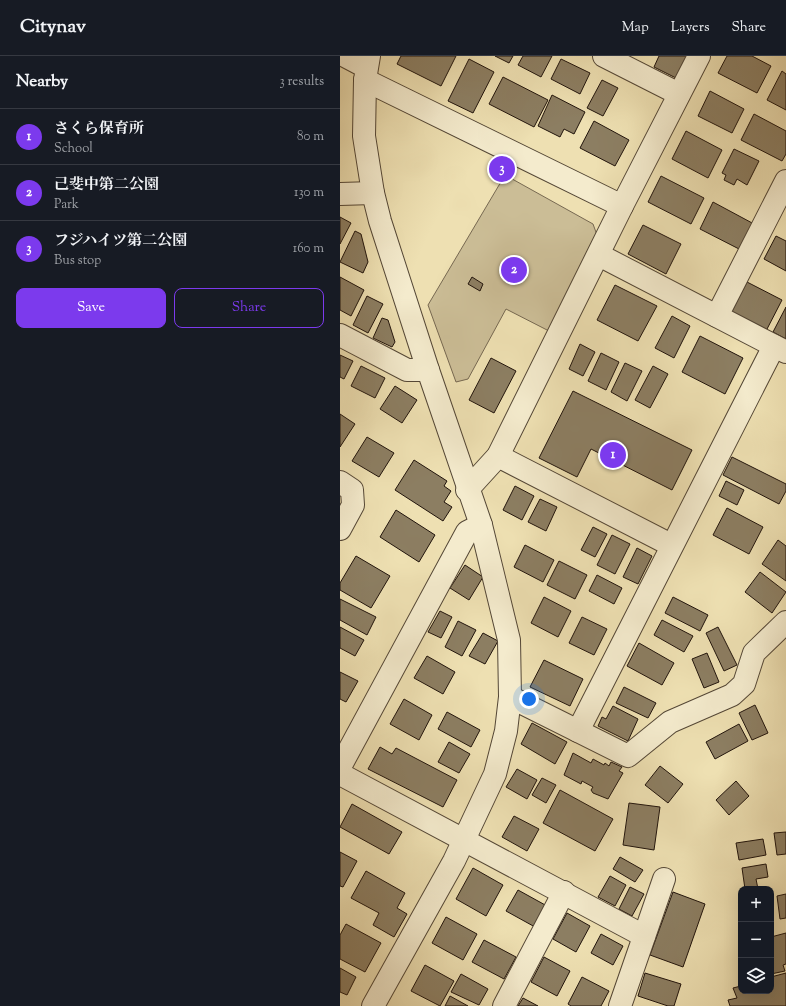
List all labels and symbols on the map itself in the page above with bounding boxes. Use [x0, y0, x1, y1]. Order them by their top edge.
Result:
pin: 3 [489, 154, 515, 184]
pin: 2 [501, 255, 527, 285]
pin: 1 [600, 440, 626, 470]
your location [519, 689, 539, 709]

